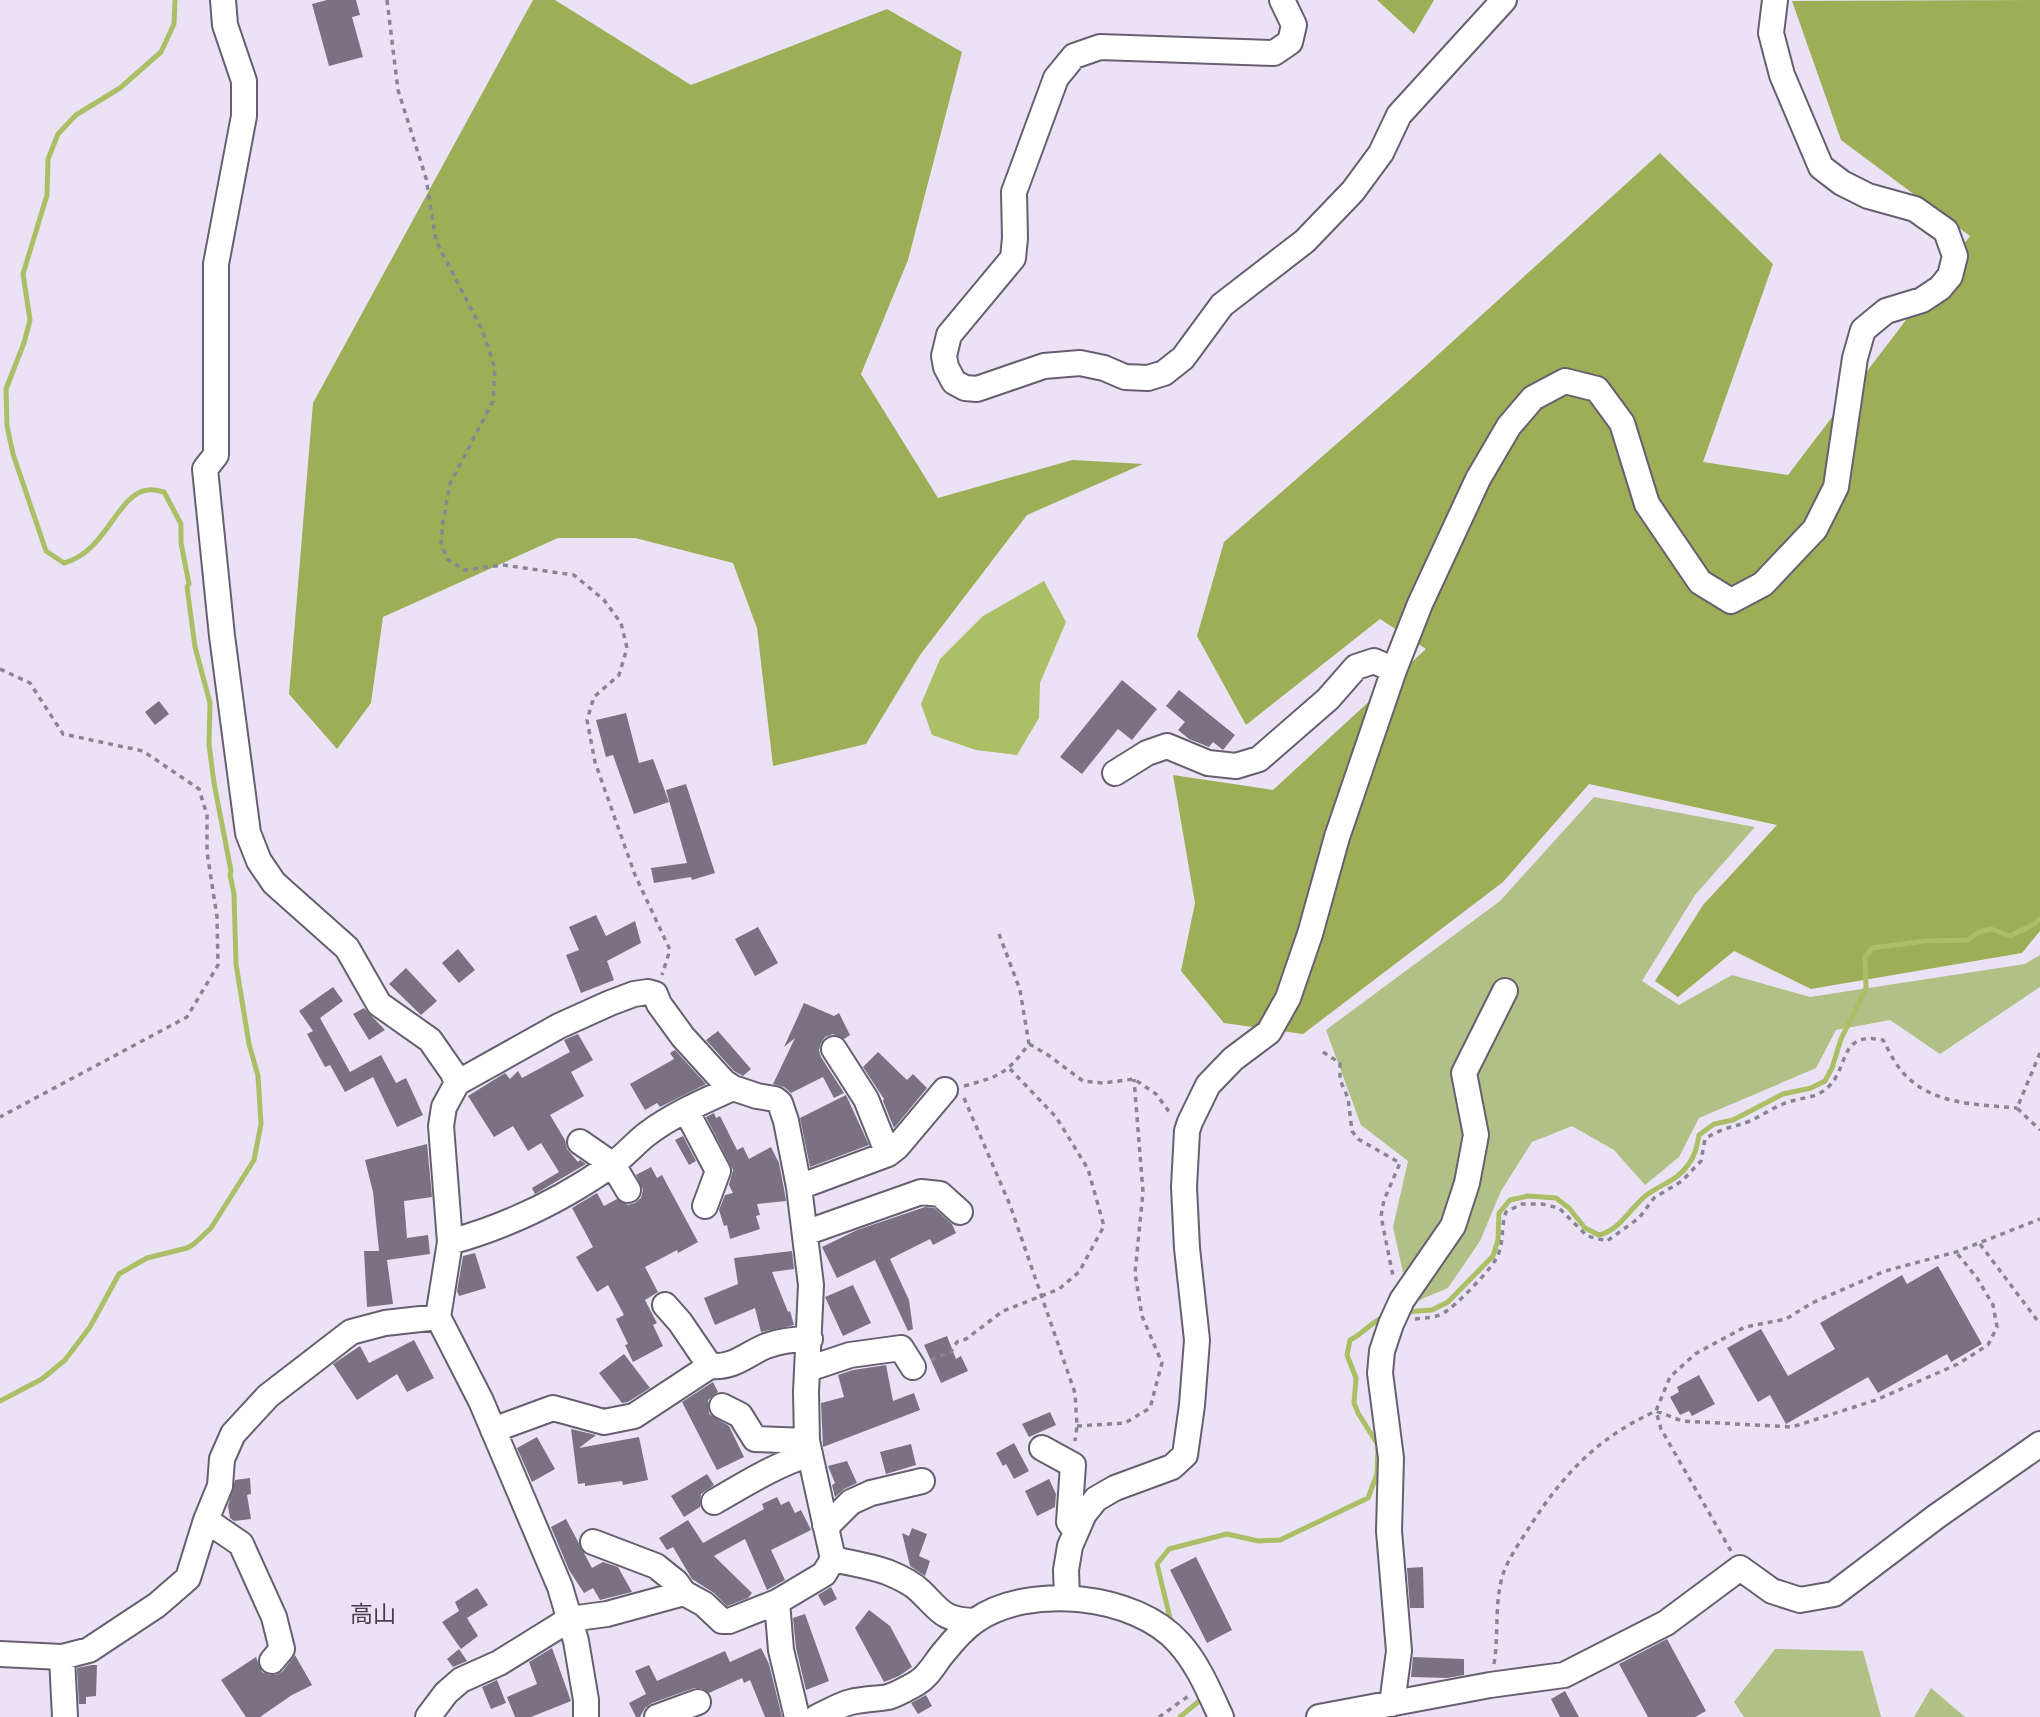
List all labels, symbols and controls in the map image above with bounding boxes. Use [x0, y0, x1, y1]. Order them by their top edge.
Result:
district label: 高山 [350, 1596, 396, 1631]

